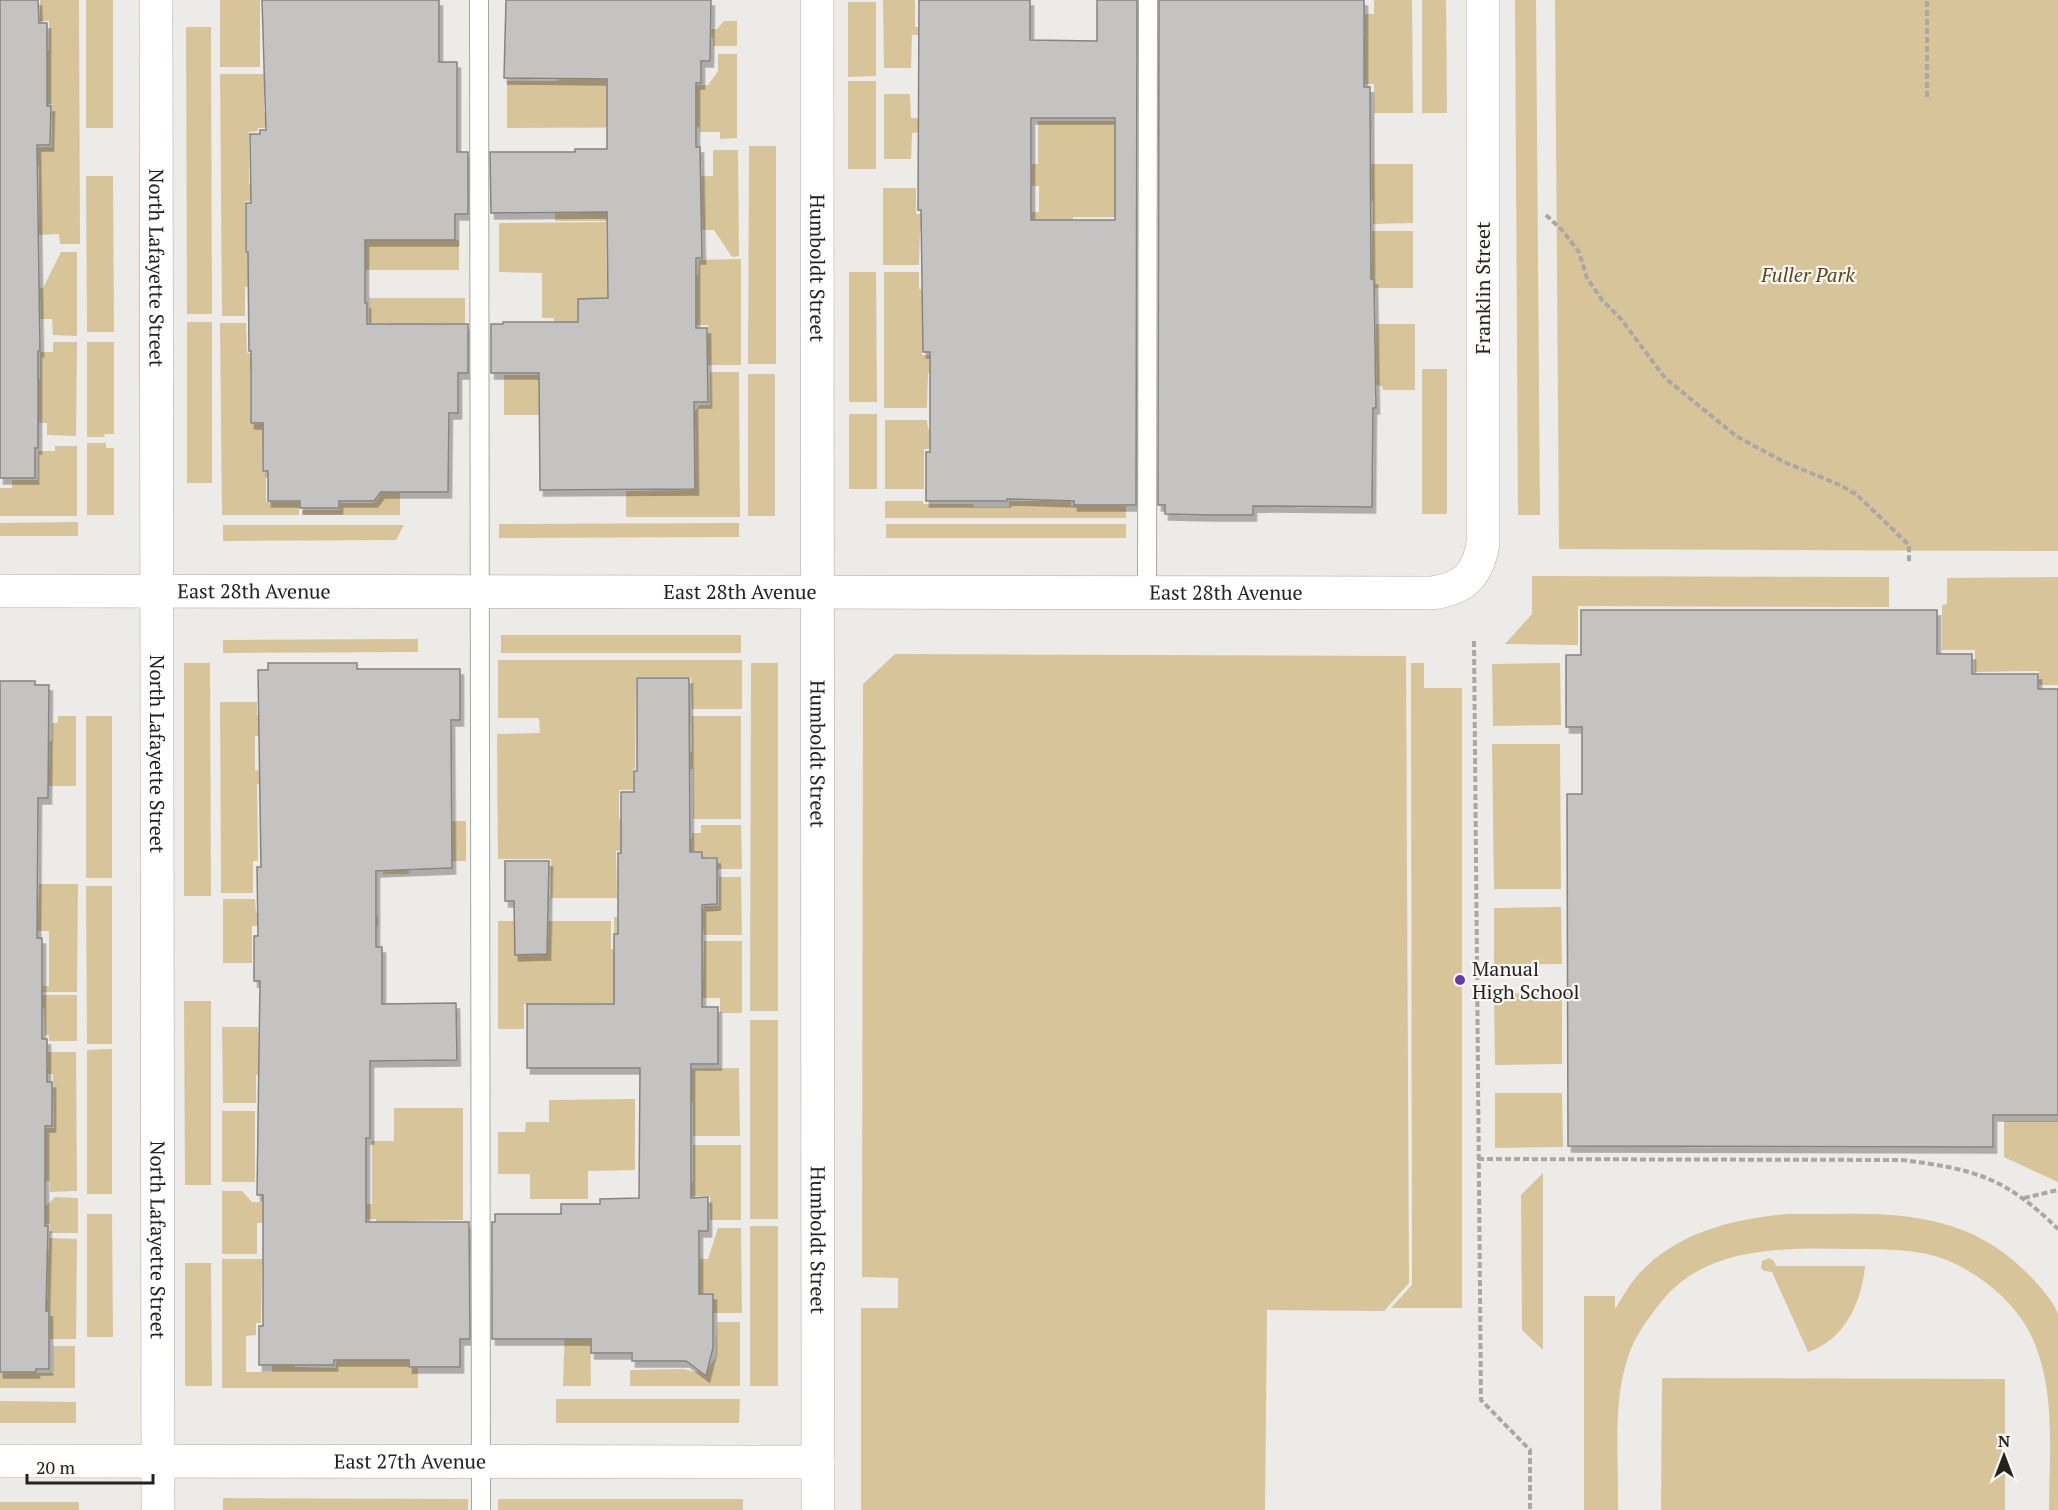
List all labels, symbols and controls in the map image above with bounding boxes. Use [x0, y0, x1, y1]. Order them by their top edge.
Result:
street label: North Lafayette Street [143, 169, 170, 368]
street label: Humboldt Street [804, 194, 831, 343]
street label: Franklin Street [1469, 221, 1496, 355]
park label: Fuller Park [1760, 261, 1855, 288]
street label: East 28th Avenue [177, 577, 331, 604]
street label: East 28th Avenue [663, 578, 817, 605]
street label: East 28th Avenue [1149, 579, 1303, 606]
street label: North Lafayette Street [144, 655, 171, 854]
street label: Humboldt Street [804, 680, 832, 829]
place label: Manual High School [1472, 955, 1580, 1005]
marker: Manual High School [1453, 973, 1467, 987]
street label: North Lafayette Street [145, 1141, 172, 1340]
street label: Humboldt Street [805, 1166, 832, 1315]
north arrow [1974, 1426, 2034, 1486]
text: N [1998, 1430, 2010, 1452]
scale bar [27, 1447, 153, 1485]
street label: East 27th Avenue [334, 1447, 486, 1475]
text: 20 m [36, 1455, 76, 1479]

